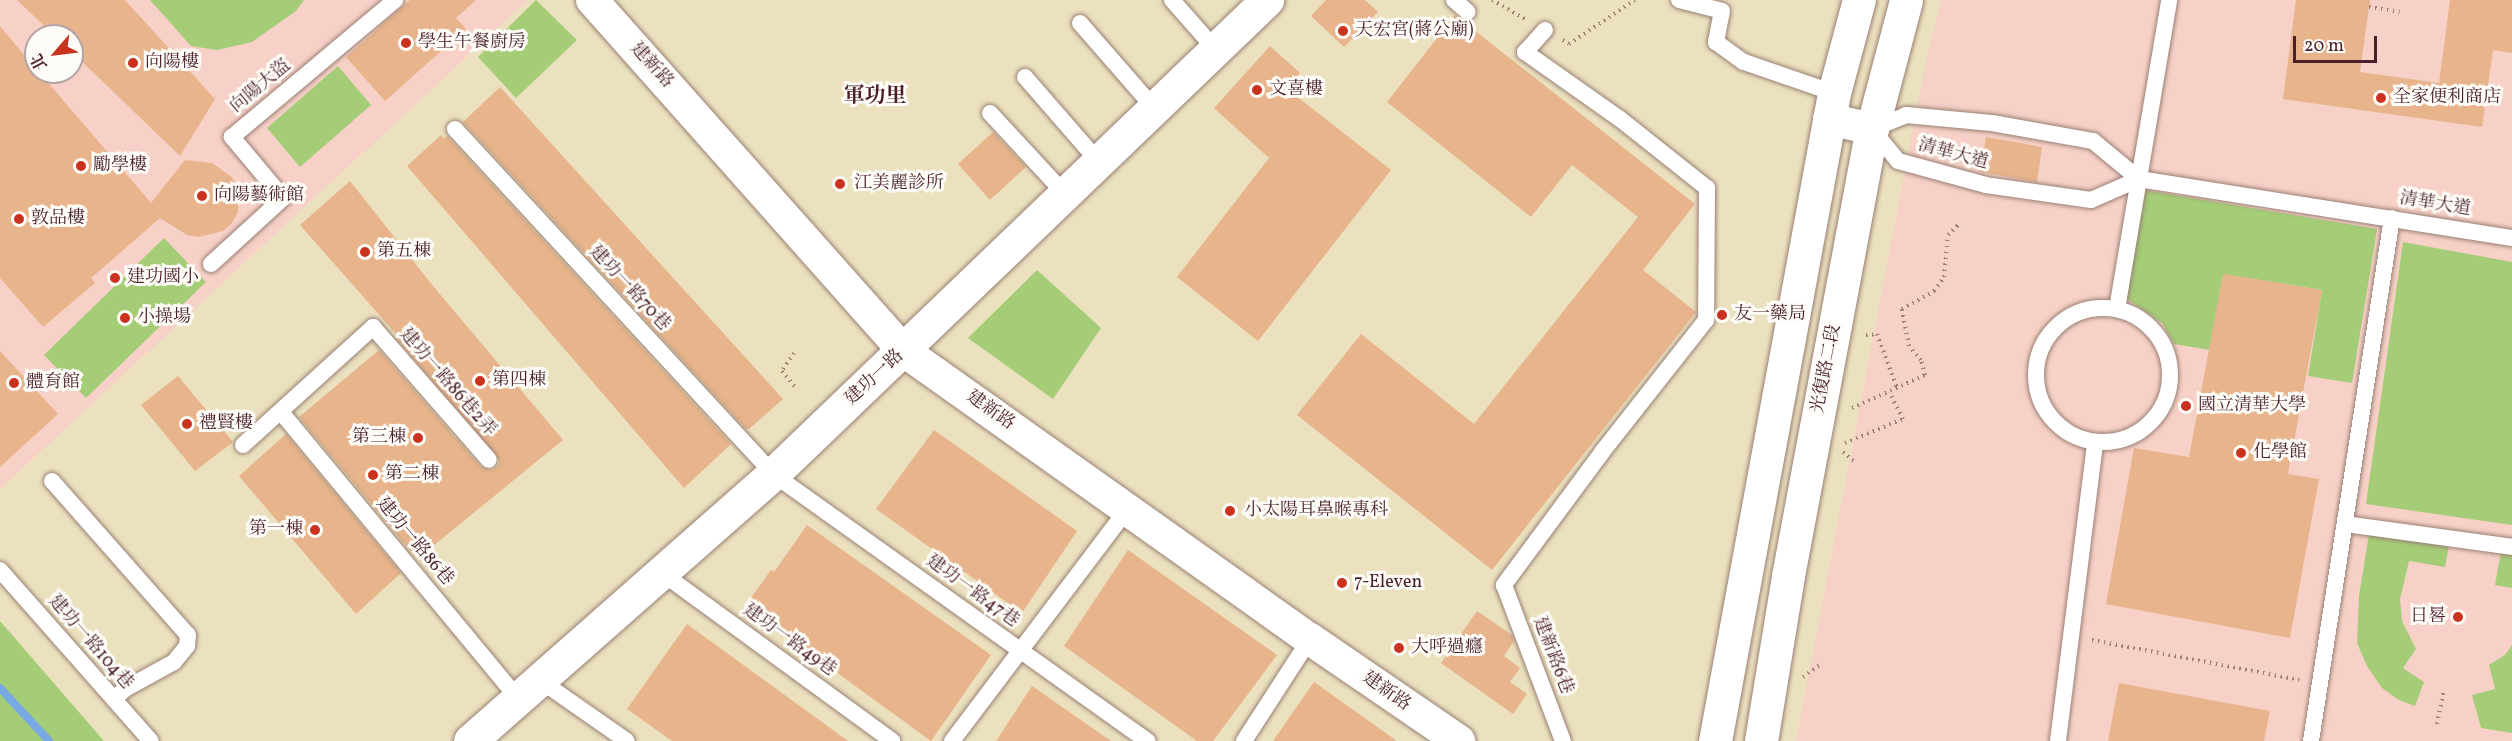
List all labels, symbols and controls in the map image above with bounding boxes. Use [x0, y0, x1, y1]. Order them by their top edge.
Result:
place label: 天宏宮(蔣公廟) [1355, 20, 1473, 42]
north arrow [24, 24, 84, 84]
marker: 天宏宮(蔣公廟) [1336, 24, 1350, 38]
scale bar [2296, 24, 2380, 62]
place label: 學生午餐廚房 [418, 32, 526, 54]
text: 20 m [2304, 34, 2344, 59]
marker: 學生午餐廚房 [399, 36, 413, 50]
street label: 建新路 [625, 39, 677, 93]
text: 北 [26, 49, 53, 74]
place label: 向陽樓 [145, 52, 199, 74]
marker: 向陽樓 [126, 56, 140, 70]
street label: 向陽大盜 [226, 56, 296, 118]
place label: 文喜樓 [1269, 79, 1323, 101]
marker: 文喜樓 [1250, 83, 1264, 97]
district label: 軍功里 [844, 84, 906, 110]
place label: 全家便利商店 [2393, 87, 2501, 109]
marker: 全家便利商店 [2374, 91, 2388, 105]
street label: 清華大道 [1915, 135, 1991, 175]
place label: 勵學樓 [93, 155, 147, 177]
marker: 勵學樓 [74, 159, 88, 173]
place label: 江美麗診所 [854, 173, 944, 195]
marker: 江美麗診所 [831, 175, 849, 193]
place label: 向陽藝術館 [214, 185, 304, 207]
marker: 向陽藝術館 [195, 189, 209, 203]
street label: 清華大道 [2398, 189, 2472, 221]
place label: 敦品樓 [31, 208, 85, 230]
marker: 敦品樓 [12, 212, 26, 226]
place label: 第五棟 [377, 241, 431, 263]
street label: 建功一路70巷 [584, 242, 674, 336]
marker: 第五棟 [358, 245, 372, 259]
place label: 建功國小 [127, 267, 199, 289]
marker: 建功國小 [108, 271, 122, 285]
place label: 友一藥局 [1734, 304, 1806, 326]
place label: 小操場 [137, 307, 191, 329]
marker: 友一藥局 [1715, 308, 1729, 322]
marker: 小操場 [118, 311, 132, 325]
street label: 光復路二段 [1808, 323, 1846, 415]
street label: 建功一路86巷2弄 [394, 325, 500, 441]
street label: 建功一路 [841, 346, 909, 410]
place label: 第四棟 [492, 370, 546, 392]
place label: 體育館 [26, 372, 80, 394]
marker: 第四棟 [473, 374, 487, 388]
marker: 體育館 [7, 376, 21, 390]
street label: 建新路 [962, 387, 1018, 435]
place label: 國立清華大學 [2198, 395, 2306, 417]
marker: 國立清華大學 [2179, 399, 2193, 413]
place label: 禮賢樓 [199, 413, 253, 435]
marker: 禮賢樓 [180, 417, 194, 431]
place label: 第三棟 [352, 427, 406, 449]
marker: 第三棟 [411, 431, 425, 445]
place label: 化學館 [2253, 442, 2307, 464]
marker: 化學館 [2234, 446, 2248, 460]
place label: 第二棟 [385, 464, 439, 486]
marker: 第二棟 [366, 468, 380, 482]
street label: 建功一路86巷 [371, 494, 457, 590]
place label: 小太陽耳鼻喉專科 [1244, 500, 1388, 522]
marker: 小太陽耳鼻喉專科 [1221, 502, 1239, 520]
place label: 第一棟 [249, 519, 303, 541]
marker: 第一棟 [308, 523, 322, 537]
street label: 建功一路47巷 [921, 551, 1023, 633]
place label: 7-Eleven [1354, 572, 1422, 594]
marker: 7-Eleven [1335, 576, 1349, 590]
street label: 建功一路104巷 [43, 591, 137, 695]
street label: 建功一路49巷 [738, 600, 840, 682]
place label: 日晷 [2410, 606, 2446, 628]
marker: 日晷 [2451, 610, 2465, 624]
street label: 建新路6巷 [1527, 614, 1577, 698]
place label: 大呼過癮 [1411, 637, 1483, 659]
marker: 大呼過癮 [1392, 641, 1406, 655]
street label: 建新路 [1358, 668, 1414, 716]

